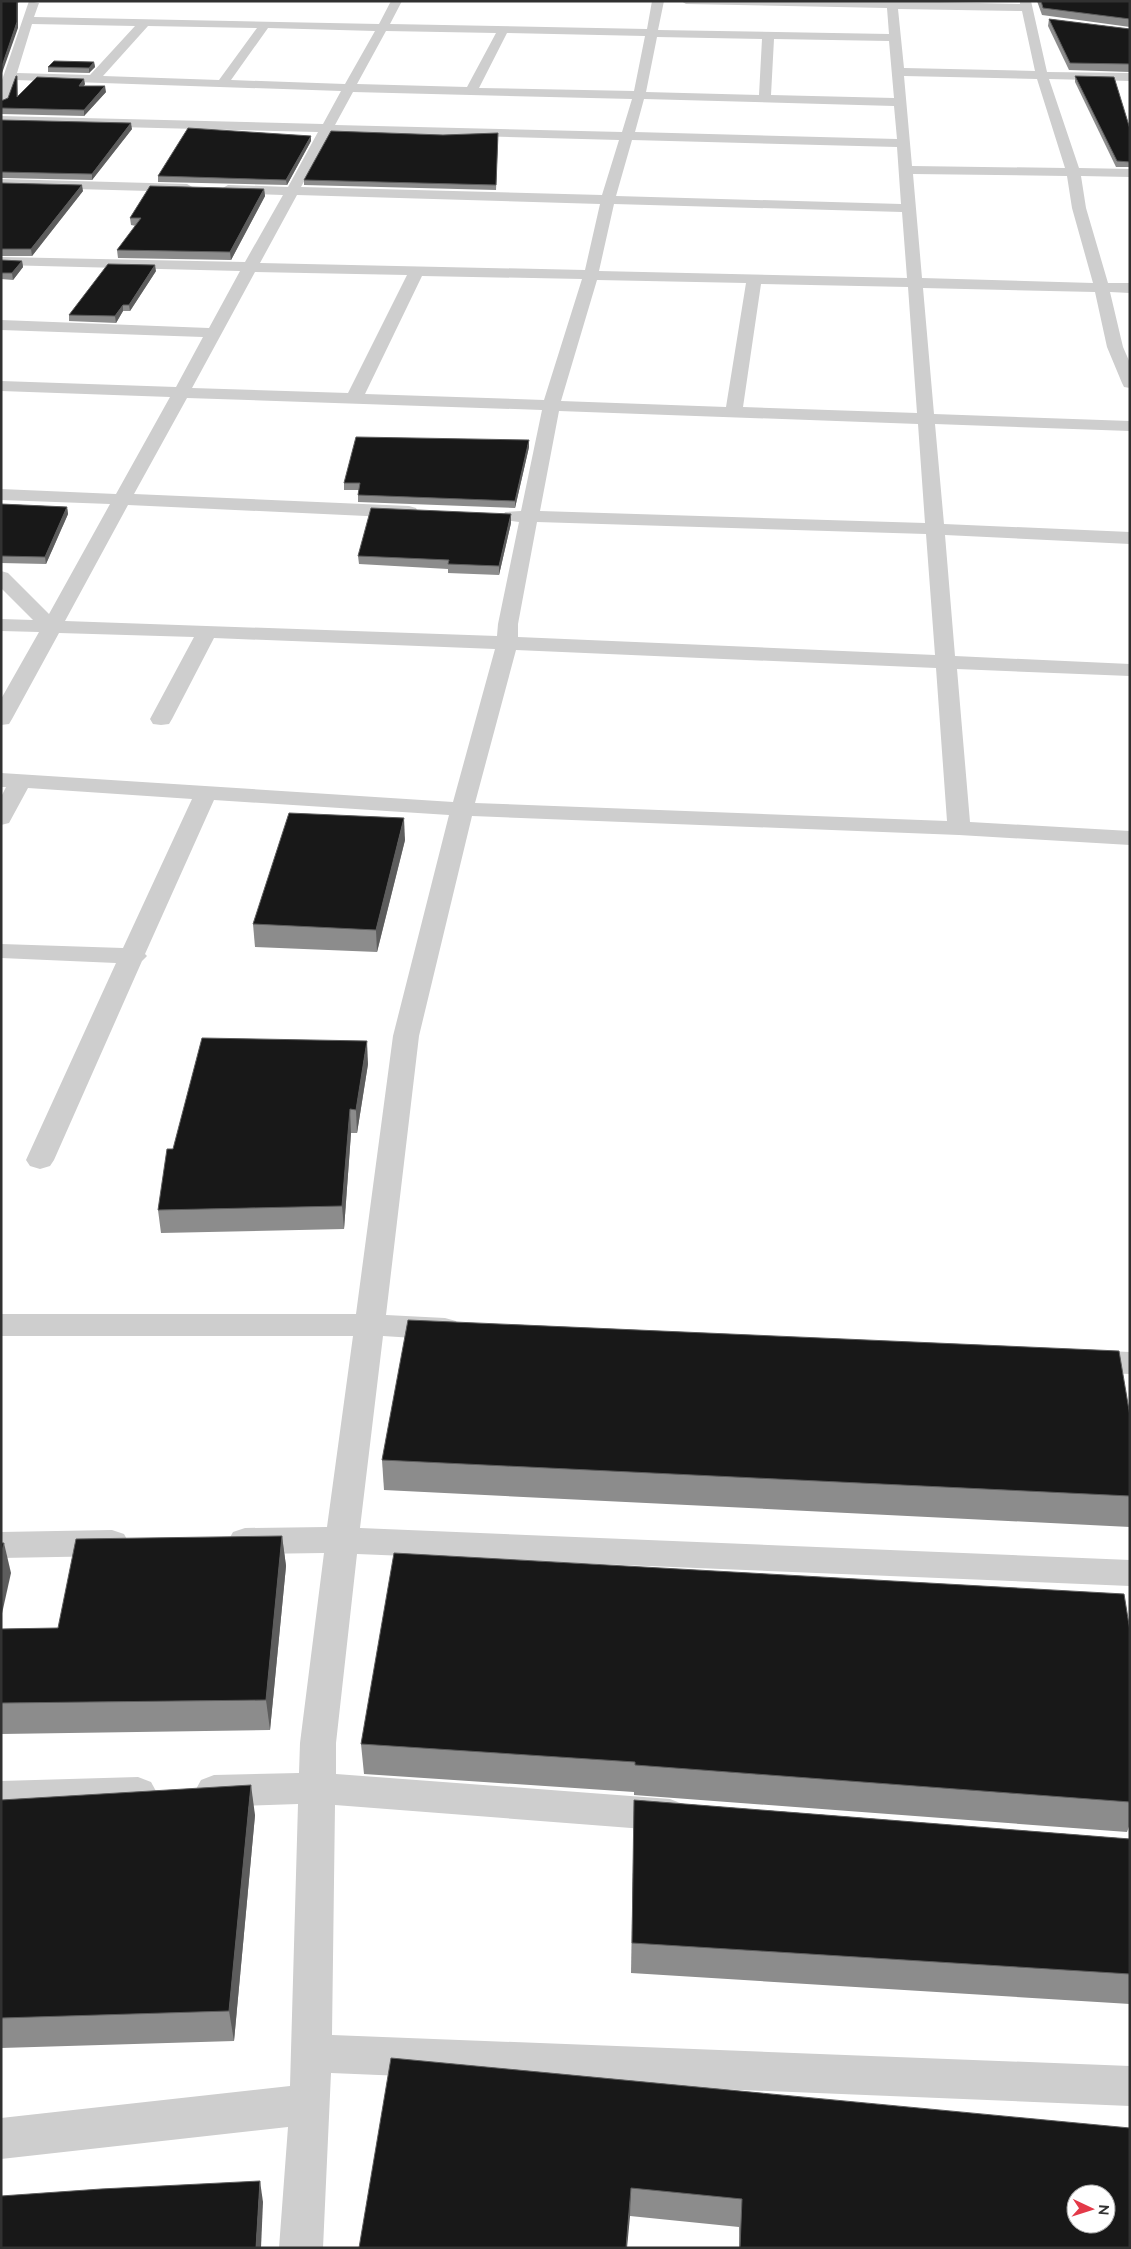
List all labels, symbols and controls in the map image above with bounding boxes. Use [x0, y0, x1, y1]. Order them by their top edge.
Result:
north arrow [1066, 2184, 1116, 2234]
text: N [1096, 2204, 1112, 2216]

